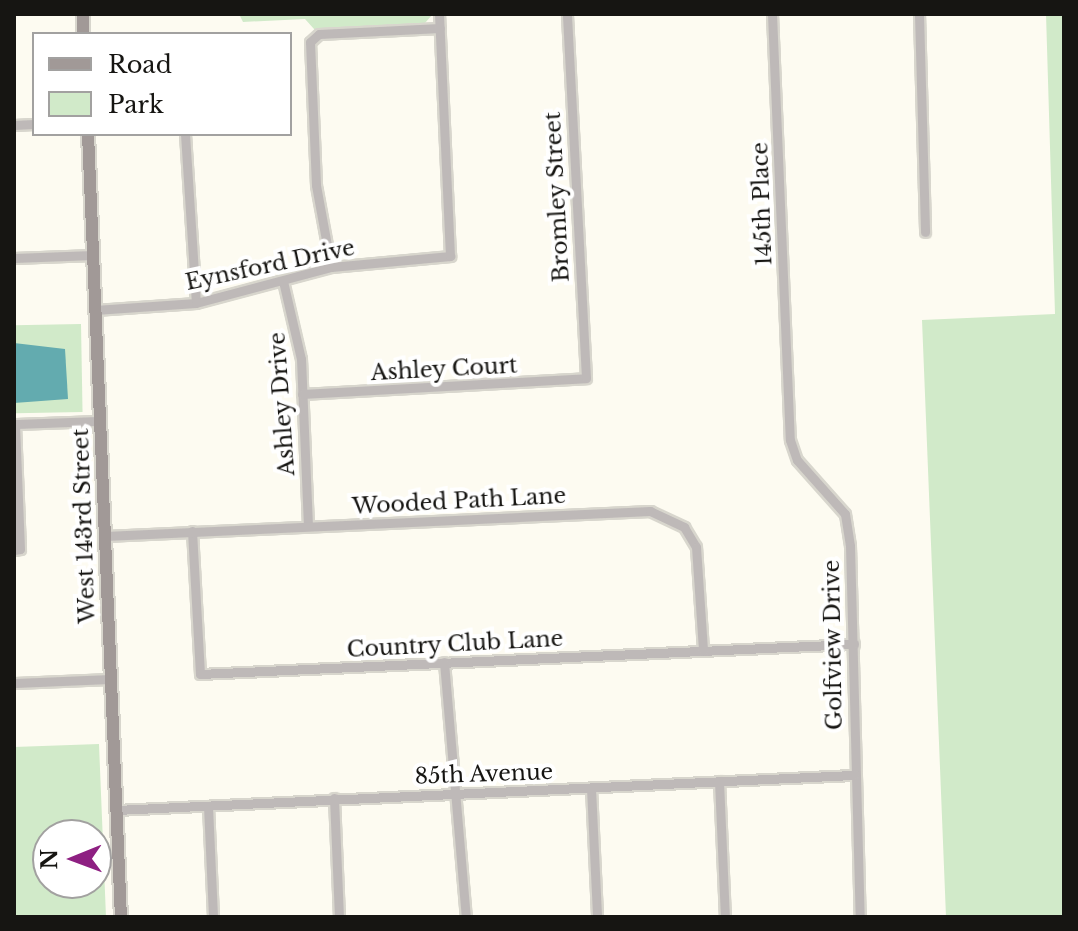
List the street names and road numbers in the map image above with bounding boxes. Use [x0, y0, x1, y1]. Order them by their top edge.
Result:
street label: Bromley Street [539, 111, 575, 283]
street label: 145th Place [747, 142, 777, 266]
street label: Eynsford Drive [183, 234, 357, 296]
street label: Ashley Drive [264, 331, 300, 477]
street label: Ashley Court [370, 352, 518, 386]
street label: West 143rd Street [67, 428, 101, 624]
street label: Wooded Path Lane [351, 482, 567, 520]
street label: Golfview Drive [818, 559, 848, 731]
street label: Country Club Lane [346, 625, 564, 663]
street label: 85th Avenue [414, 758, 554, 790]

